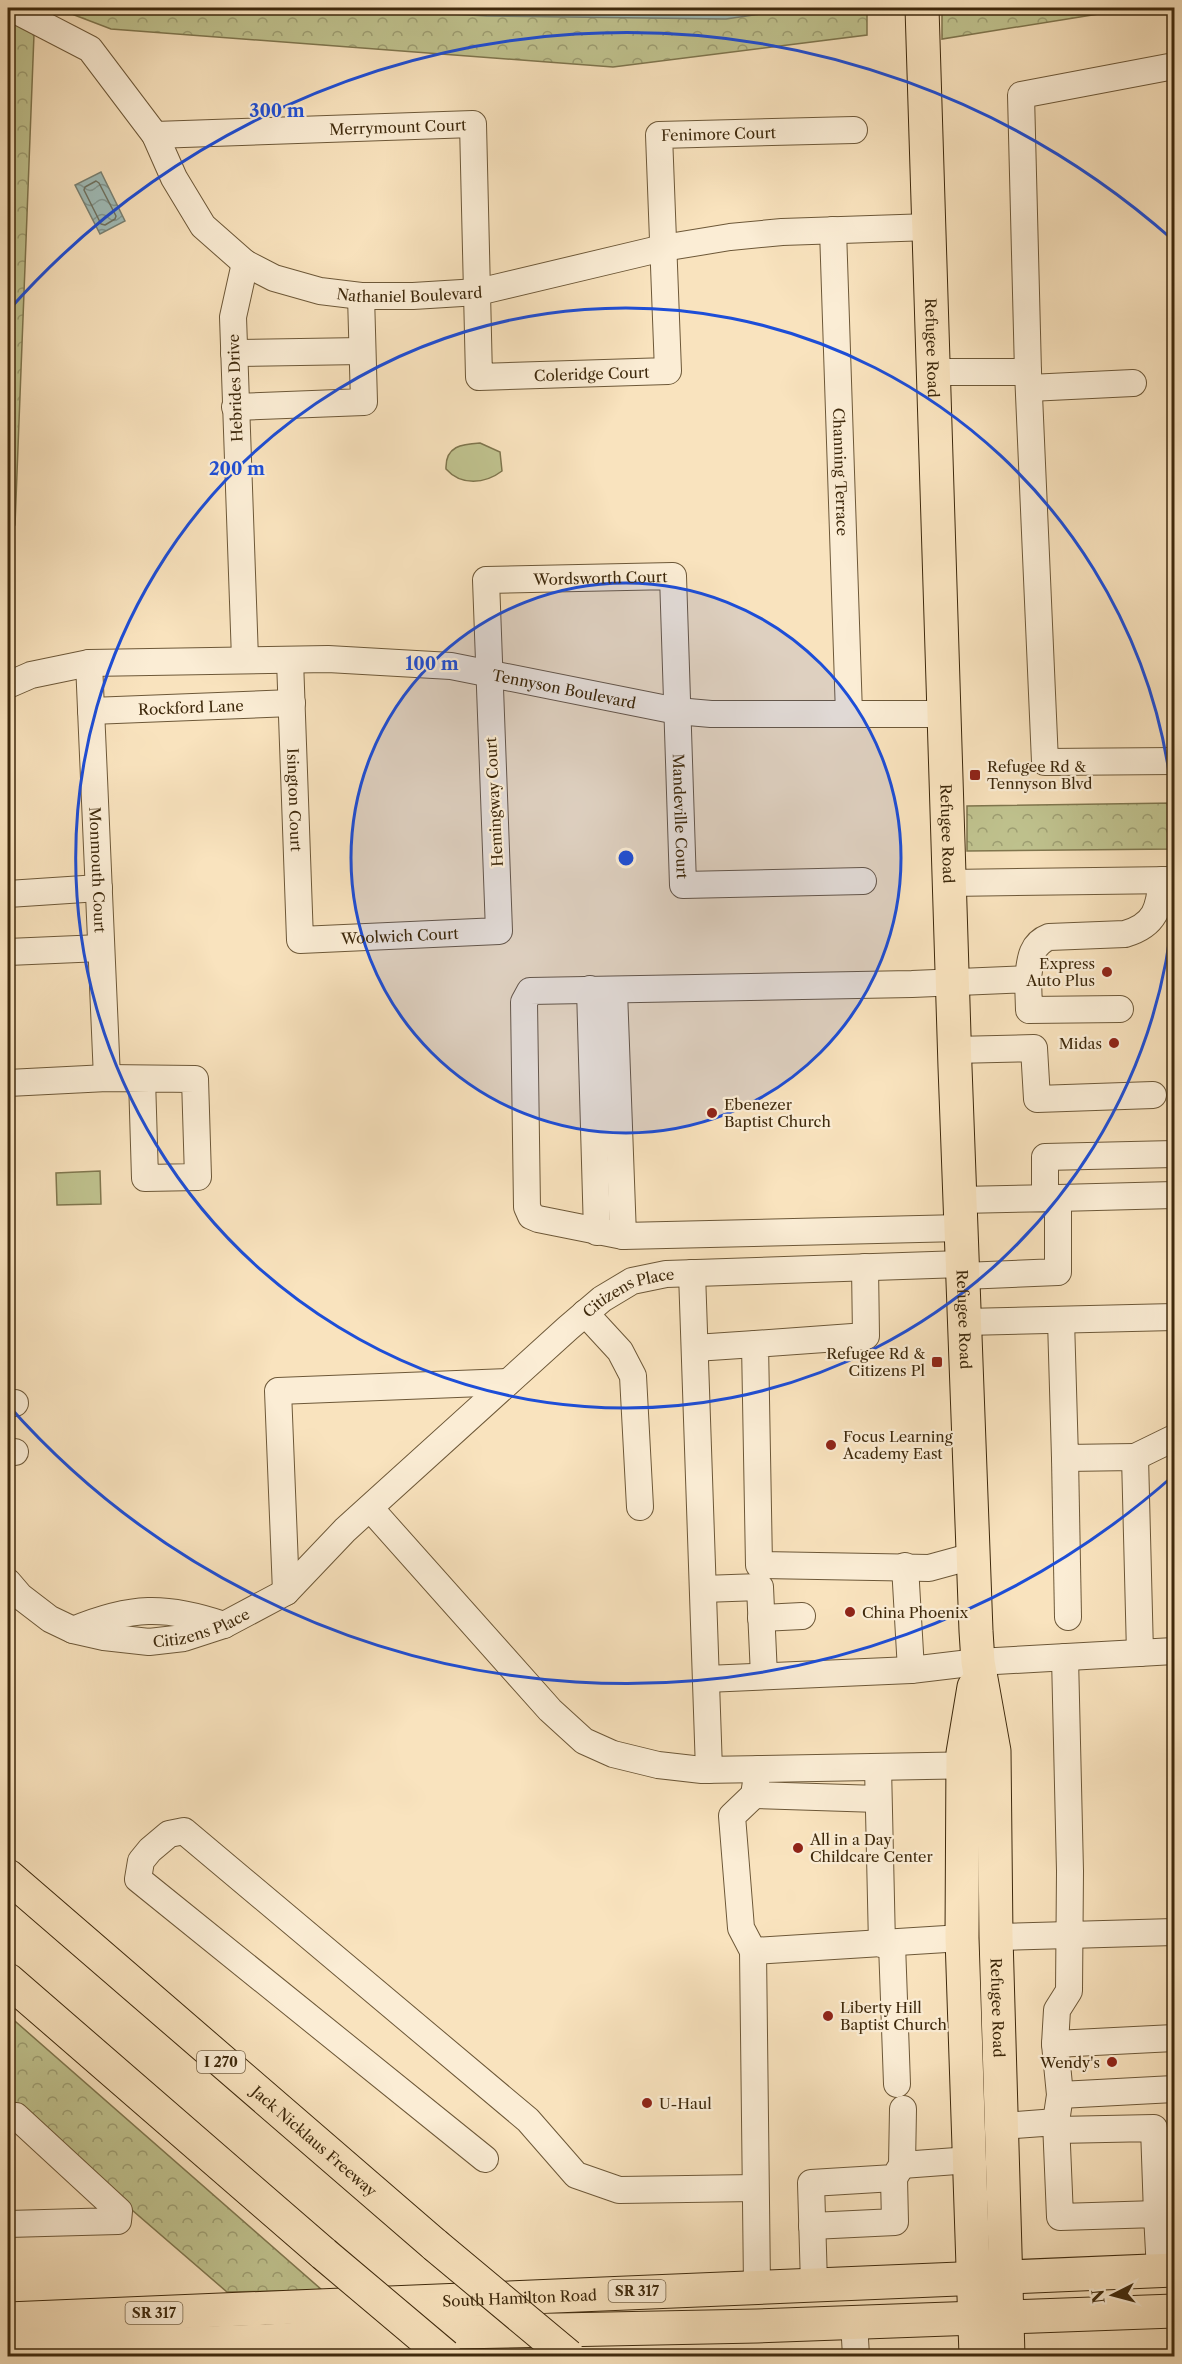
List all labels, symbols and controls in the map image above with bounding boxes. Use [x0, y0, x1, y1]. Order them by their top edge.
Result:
text: 300 m [249, 100, 305, 122]
street label: Merrymount Court [329, 115, 467, 138]
street label: Fenimore Court [661, 122, 777, 144]
street label: Nathaniel Boulevard [335, 282, 483, 306]
street label: Refugee Road [922, 298, 944, 398]
street label: Hebrides Drive [224, 334, 246, 442]
street label: Coleridge Court [534, 362, 650, 385]
street label: Channing Terrace [829, 408, 853, 536]
text: 200 m [209, 458, 265, 480]
street label: Wordsworth Court [532, 567, 668, 589]
text: 100 m [405, 653, 459, 675]
street label: Tennyson Boulevard [491, 665, 638, 712]
street label: Rockford Lane [138, 695, 244, 719]
street label: Hemingway Court [481, 736, 507, 867]
street label: Isington Court [284, 748, 306, 853]
street label: Mandeville Court [669, 753, 692, 880]
place label: Refugee Rd & Tennyson Blvd [987, 757, 1092, 793]
marker: Refugee Rd & Tennyson Blvd [968, 768, 982, 782]
street label: Refugee Road [937, 783, 959, 884]
street label: Monmouth Court [86, 806, 110, 934]
centre of rings [616, 848, 636, 868]
street label: Woolwich Court [339, 923, 460, 948]
place label: Express Auto Plus [1025, 954, 1095, 990]
marker: Express Auto Plus [1100, 965, 1114, 979]
place label: Midas [1059, 1034, 1102, 1053]
marker: Midas [1107, 1036, 1121, 1050]
place label: Ebenezer Baptist Church [724, 1095, 831, 1131]
marker: Ebenezer Baptist Church [705, 1106, 719, 1120]
street label: Citizens Place [578, 1264, 674, 1321]
street label: Refugee Road [953, 1269, 976, 1369]
place label: Refugee Rd & Citizens Pl [826, 1344, 926, 1380]
marker: Refugee Rd & Citizens Pl [930, 1355, 944, 1369]
place label: Focus Learning Academy East [842, 1427, 953, 1463]
marker: Focus Learning Academy East [824, 1438, 838, 1452]
place label: China Phoenix [862, 1603, 968, 1622]
street label: Citizens Place [152, 1604, 253, 1651]
marker: China Phoenix [843, 1605, 857, 1619]
place label: All in a Day Childcare Center [809, 1830, 933, 1866]
marker: All in a Day Childcare Center [791, 1841, 805, 1855]
street label: Refugee Road [987, 1957, 1009, 2058]
place label: Liberty Hill Baptist Church [840, 1998, 947, 2034]
marker: Liberty Hill Baptist Church [821, 2009, 835, 2023]
road number: I 270 [197, 2051, 245, 2073]
place label: Wendy's [1039, 2053, 1100, 2072]
marker: Wendy's [1105, 2055, 1119, 2069]
street label: Jack Nicklaus Freeway [246, 2080, 381, 2200]
place label: U-Haul [659, 2094, 712, 2113]
marker: U-Haul [640, 2096, 654, 2110]
north arrow [1083, 2265, 1143, 2325]
road number: SR 317 [608, 2280, 666, 2302]
street label: South Hamilton Road [442, 2285, 597, 2310]
text: N [1087, 2289, 1109, 2305]
road number: SR 317 [126, 2302, 182, 2324]

